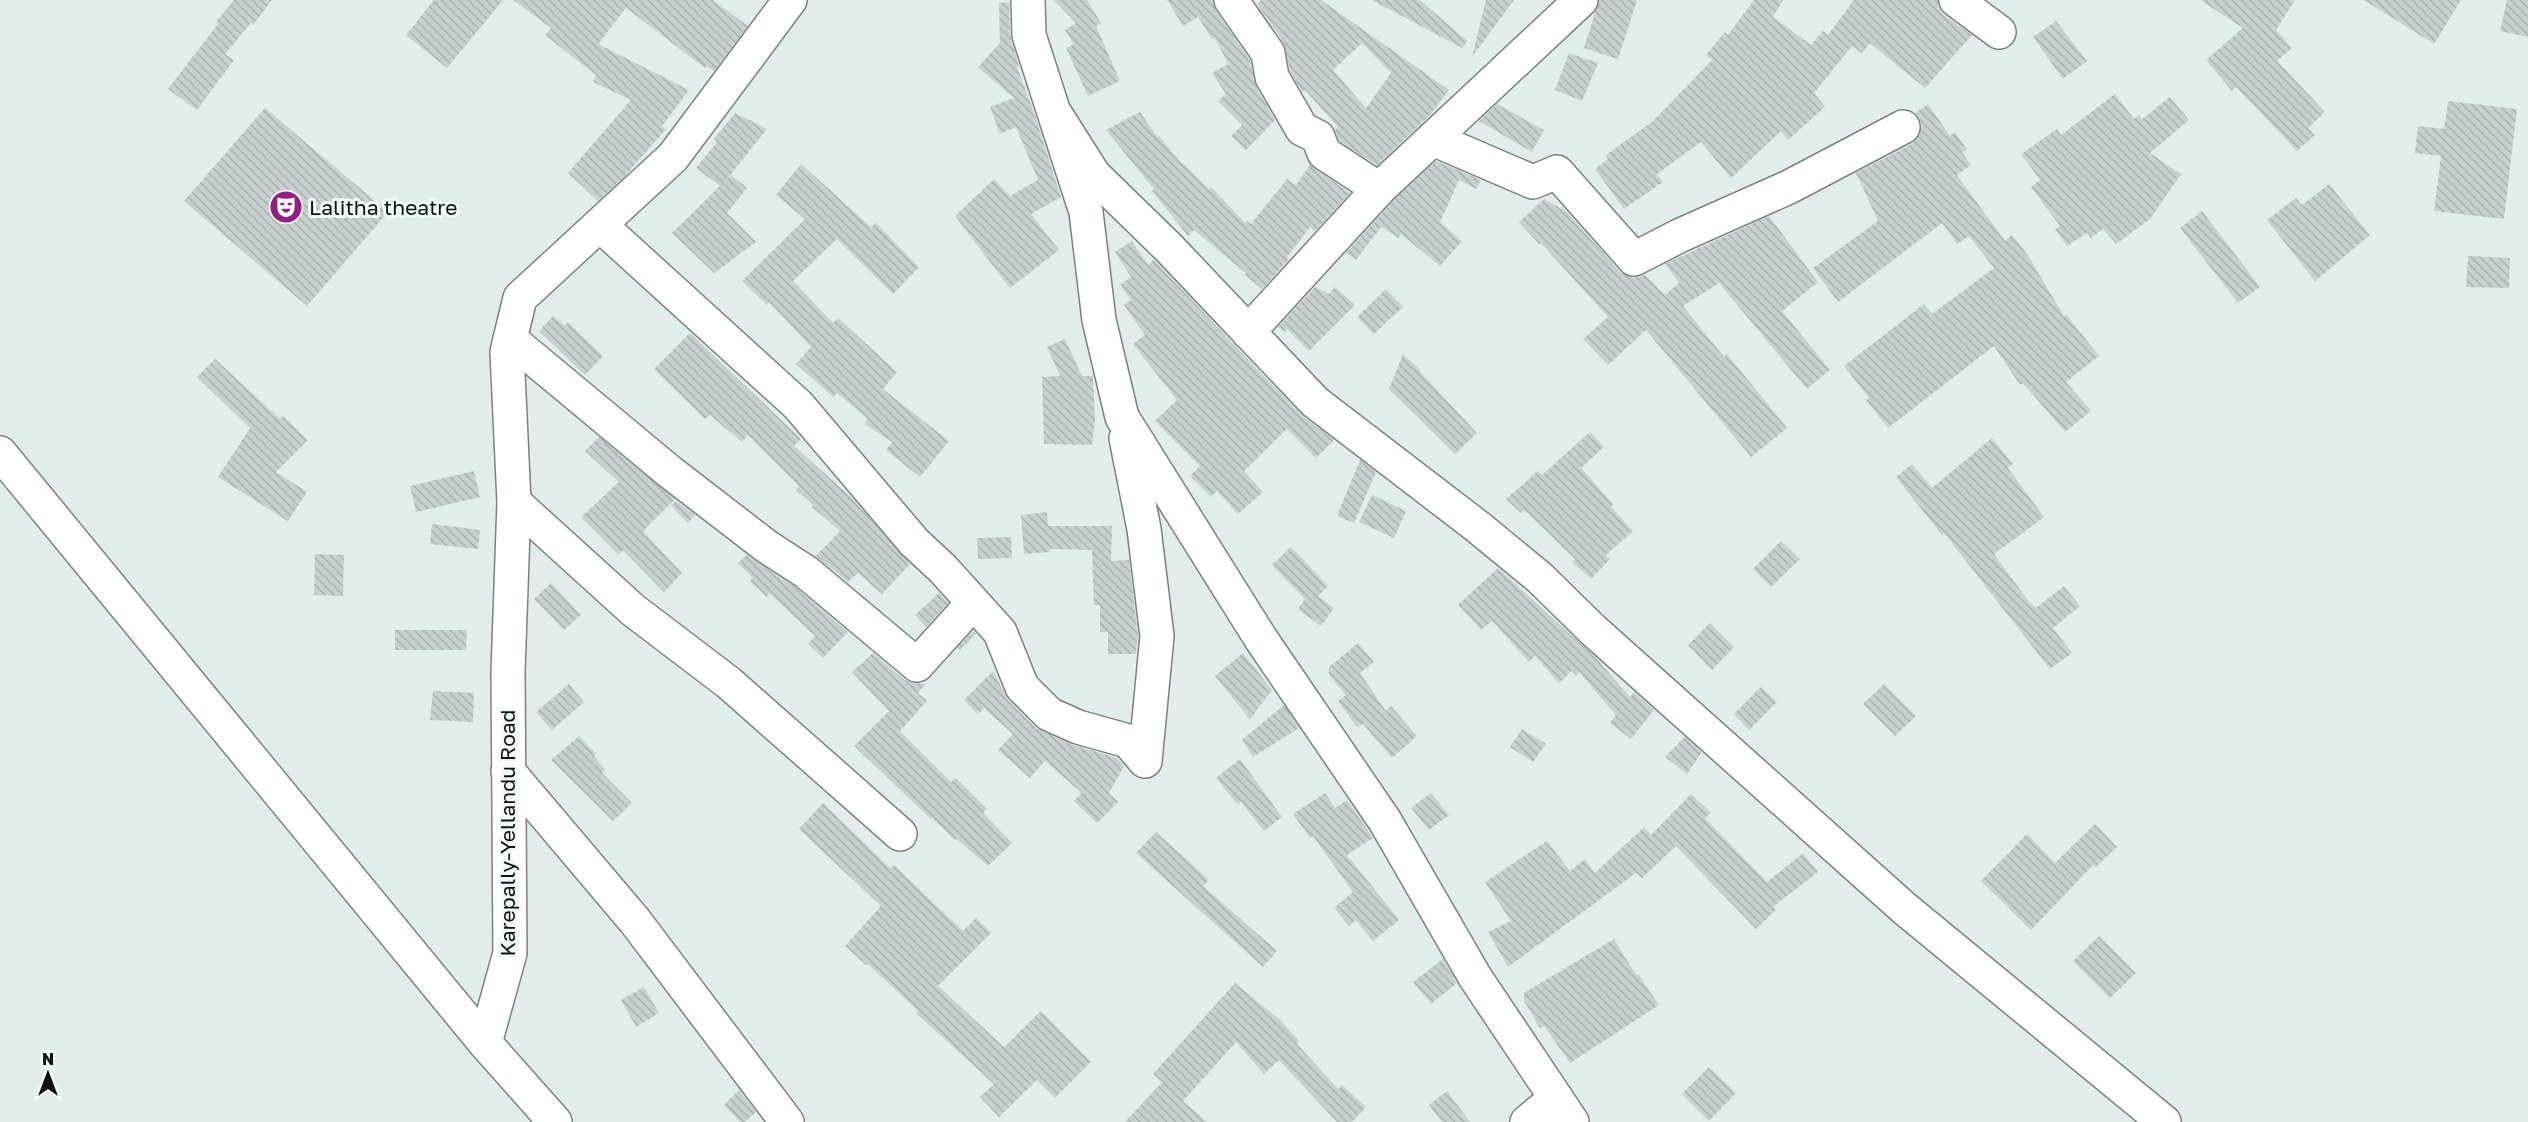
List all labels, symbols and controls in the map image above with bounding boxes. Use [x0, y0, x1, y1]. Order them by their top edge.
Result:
theatre icon: Lalitha theatre [268, 189, 304, 225]
place label: Lalitha theatre [309, 194, 458, 220]
street label: Karepally-Yellandu Road [494, 709, 520, 957]
north arrow [18, 1044, 78, 1104]
text: N [42, 1049, 54, 1069]

